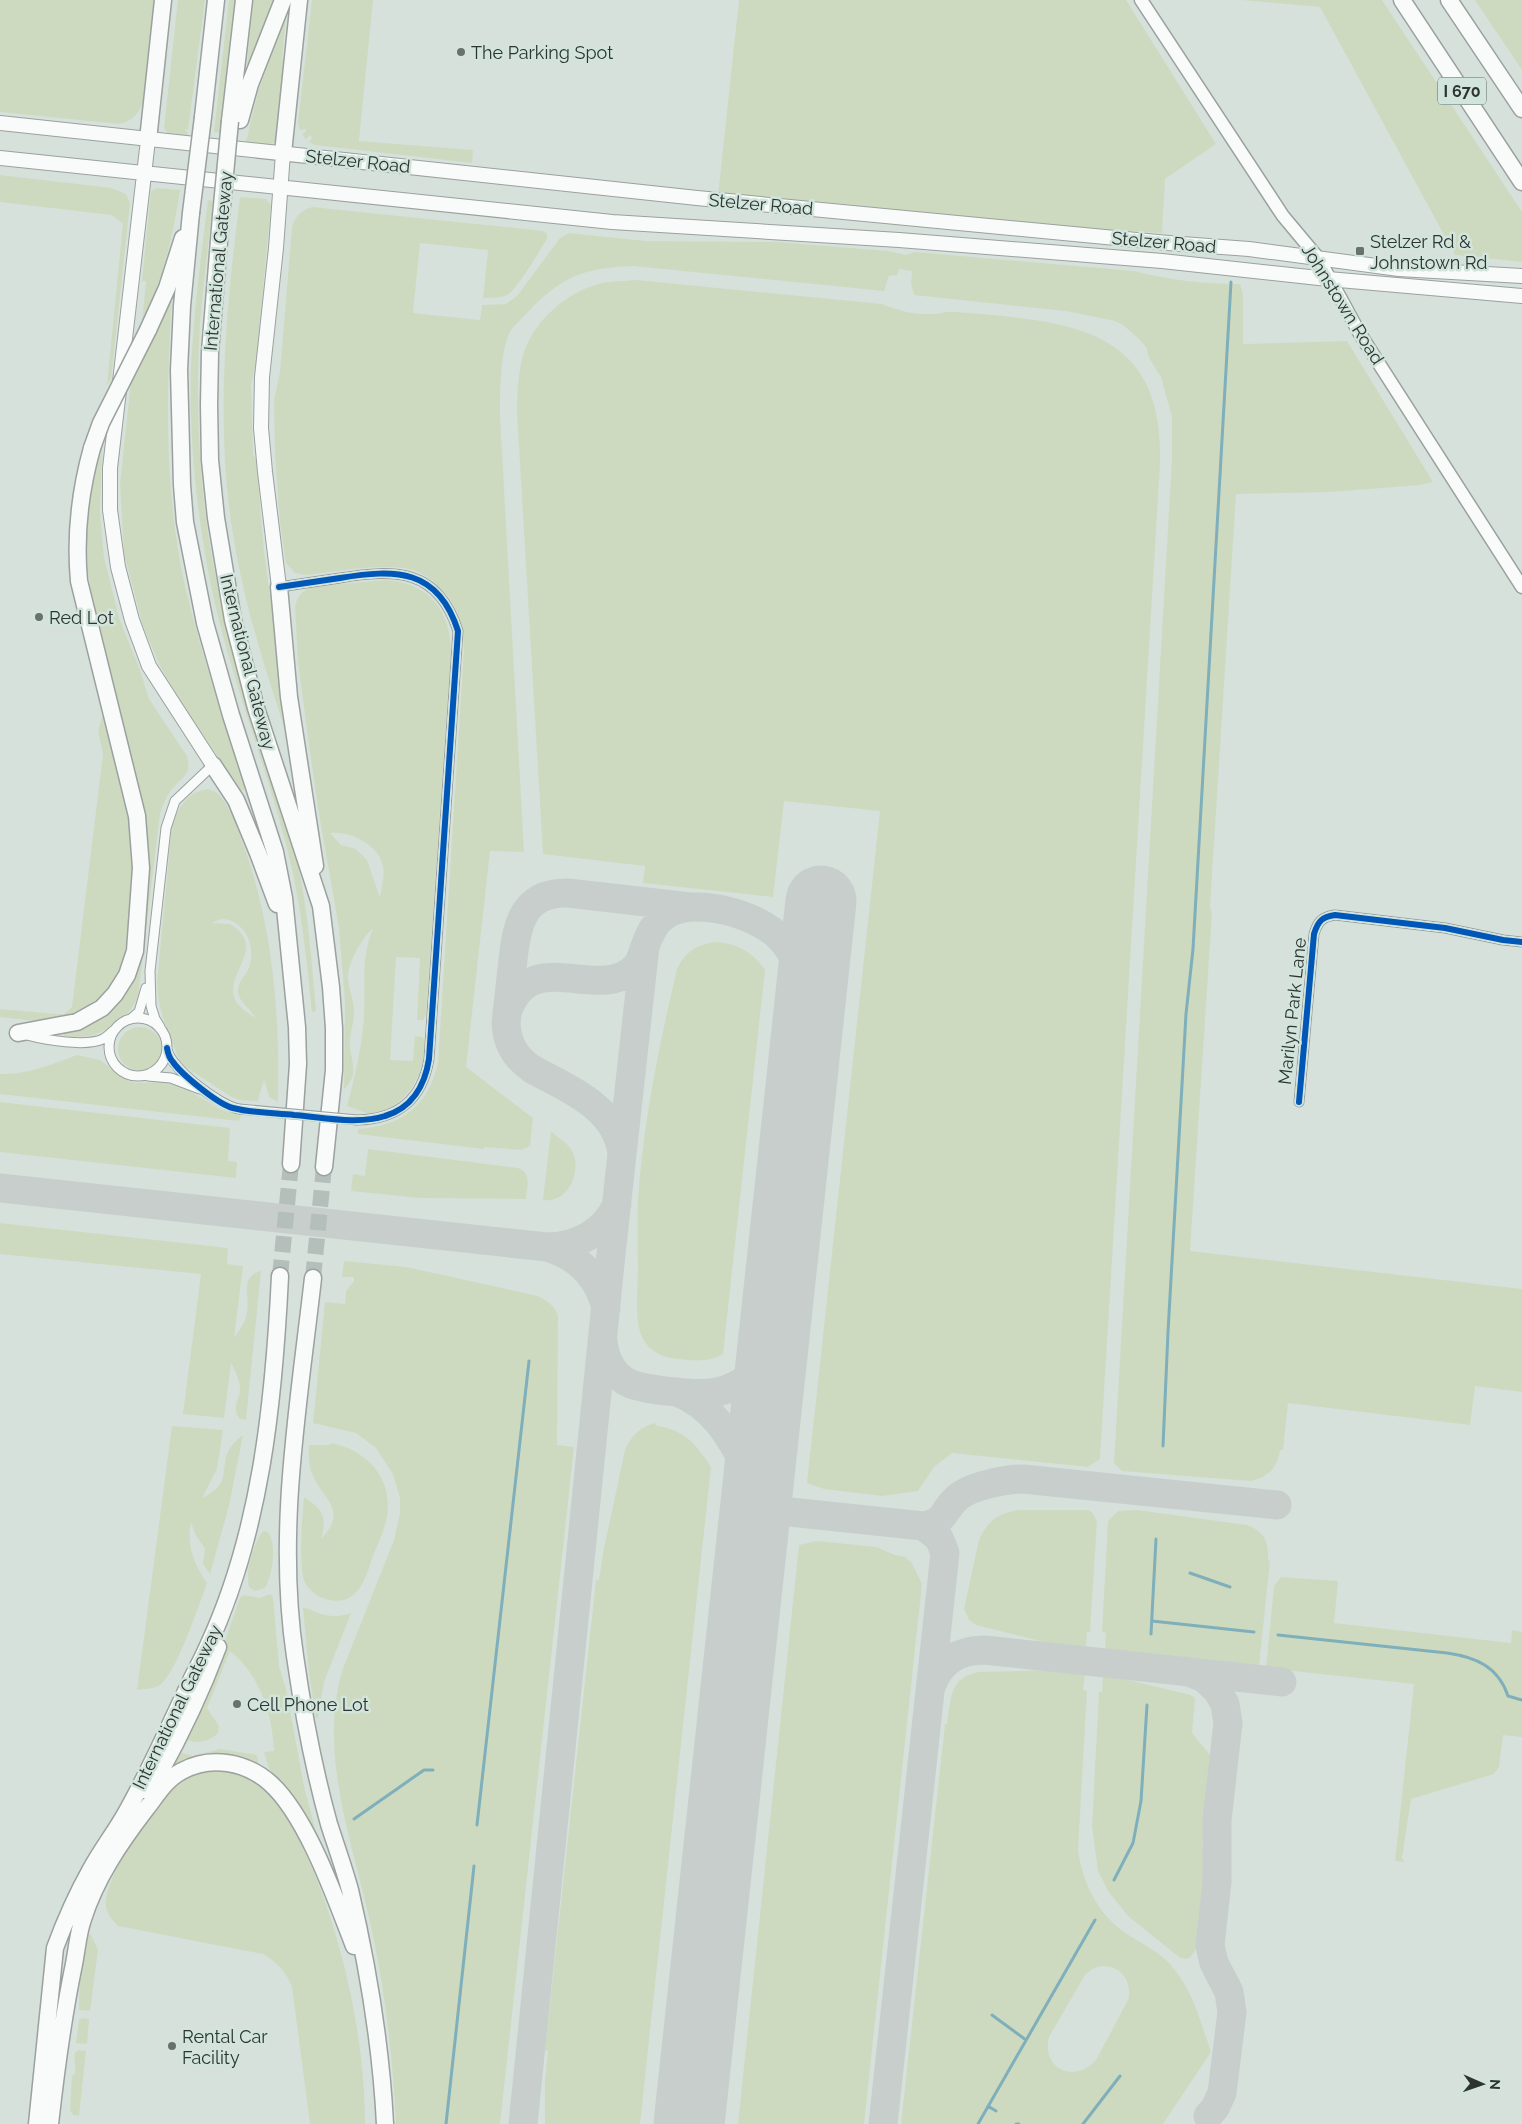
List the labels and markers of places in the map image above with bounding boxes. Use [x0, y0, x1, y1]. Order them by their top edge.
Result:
place label: The Parking Spot [471, 42, 613, 63]
marker: The Parking Spot [455, 46, 467, 58]
place label: Stelzer Rd & Johnstown Rd [1370, 231, 1488, 273]
marker: Stelzer Rd & Johnstown Rd [1354, 245, 1366, 257]
place label: Red Lot [49, 607, 114, 628]
marker: Red Lot [33, 611, 45, 623]
place label: Cell Phone Lot [247, 1694, 369, 1715]
marker: Cell Phone Lot [231, 1698, 243, 1710]
place label: Rental Car Facility [182, 2026, 268, 2068]
marker: Rental Car Facility [166, 2040, 178, 2052]

